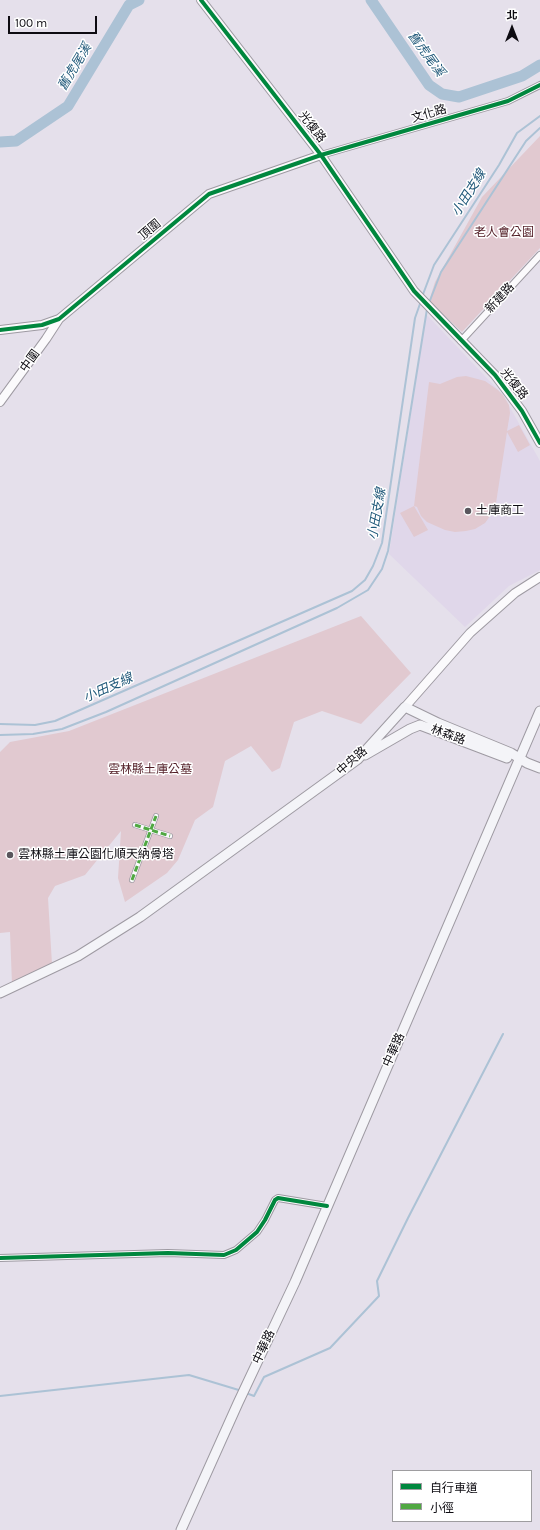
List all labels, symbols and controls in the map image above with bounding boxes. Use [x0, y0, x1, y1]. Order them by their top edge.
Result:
scale bar [10, 8, 99, 34]
north arrow [492, 8, 532, 48]
text: 北 [507, 9, 518, 22]
text: 100 m [15, 16, 47, 30]
water label: 舊虎尾溪 [404, 28, 448, 80]
water label: 舊虎尾溪 [55, 41, 95, 93]
street label: 文化路 [410, 102, 448, 126]
street label: 光復路 [295, 108, 329, 146]
water label: 小田支線 [449, 167, 489, 219]
street label: 頂圍 [136, 217, 164, 243]
park label: 老人會公園 [474, 226, 534, 240]
street label: 新建路 [482, 280, 518, 316]
street label: 中圍 [17, 347, 43, 375]
street label: 光復路 [497, 365, 531, 403]
water label: 小田支線 [365, 487, 389, 541]
place label: 土庫商工 [476, 504, 524, 518]
marker: 土庫商工 [463, 506, 473, 516]
water label: 小田支線 [81, 670, 135, 706]
street label: 林森路 [429, 722, 467, 748]
street label: 中央路 [334, 744, 370, 778]
park label: 雲林縣土庫公墓 [108, 763, 192, 777]
place label: 雲林縣土庫公園化順天納骨塔 [18, 848, 174, 862]
marker: 雲林縣土庫公園化順天納骨塔 [5, 850, 15, 860]
street label: 中華路 [380, 1031, 408, 1069]
street label: 中華路 [250, 1328, 278, 1366]
legend [392, 1470, 532, 1522]
text: 自行車道 [430, 1481, 478, 1495]
text: 小徑 [430, 1501, 454, 1515]

